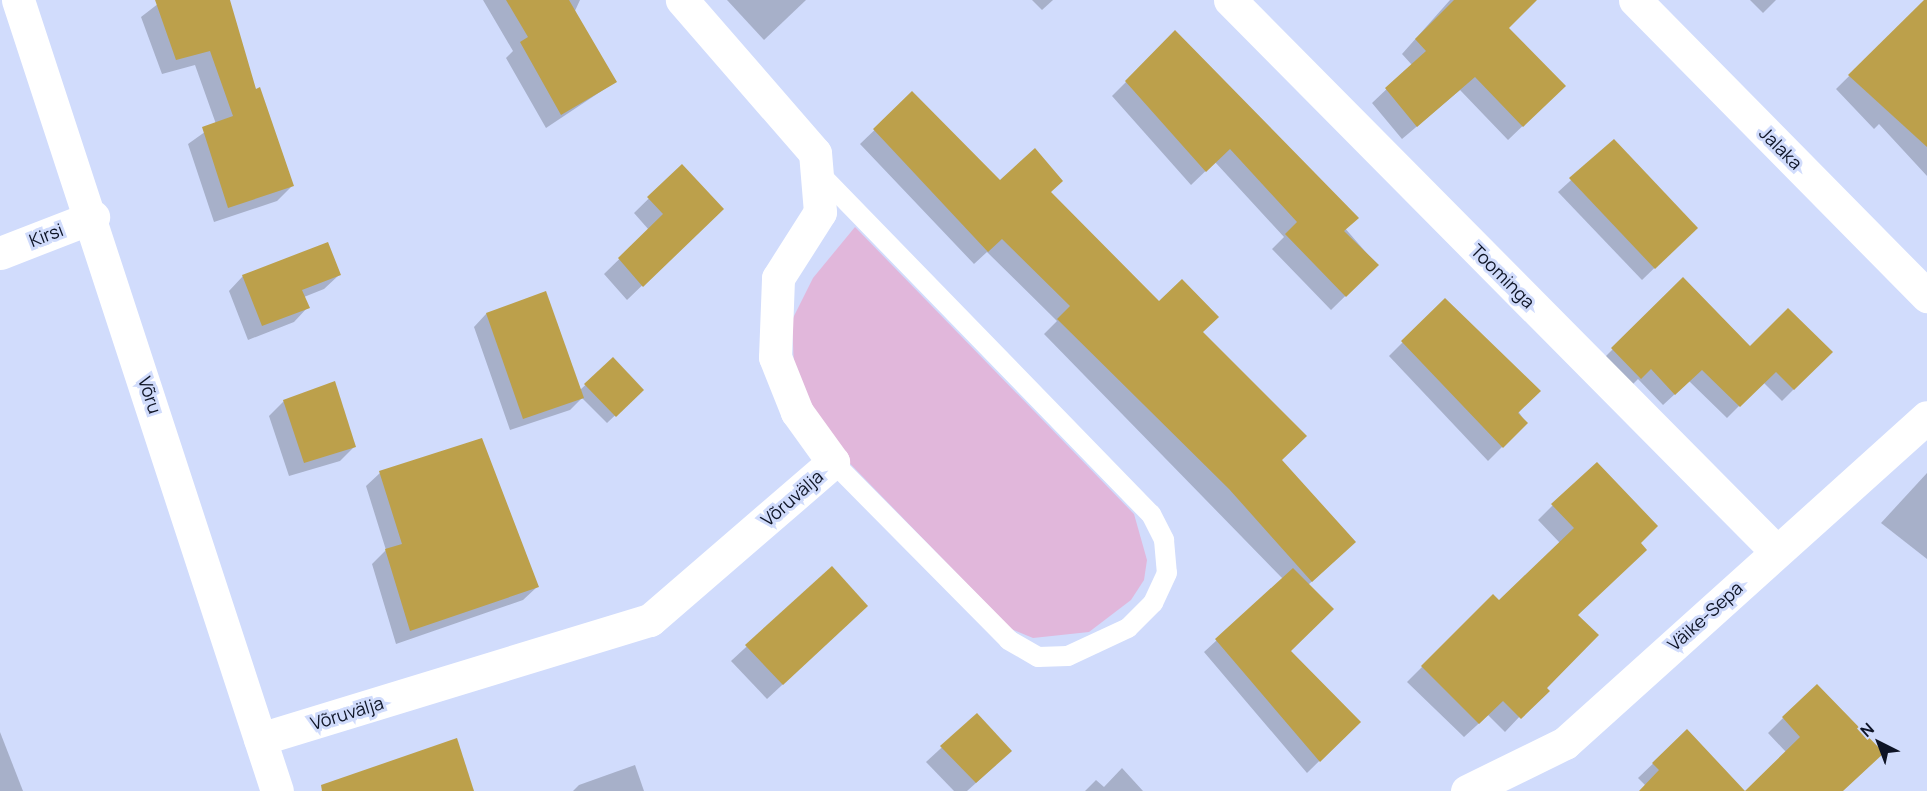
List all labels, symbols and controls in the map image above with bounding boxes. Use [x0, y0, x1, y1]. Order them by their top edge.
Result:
street label: Jalaka [1755, 122, 1807, 174]
street label: Kirsi [26, 219, 66, 251]
street label: Toominga [1467, 240, 1539, 312]
street label: Võru [134, 374, 166, 416]
street label: Võruvälja [757, 465, 827, 531]
street label: Väike-Sepa [1663, 577, 1747, 655]
street label: Võruvälja [308, 692, 386, 734]
north arrow [1849, 713, 1909, 773]
text: N [1855, 718, 1879, 742]

